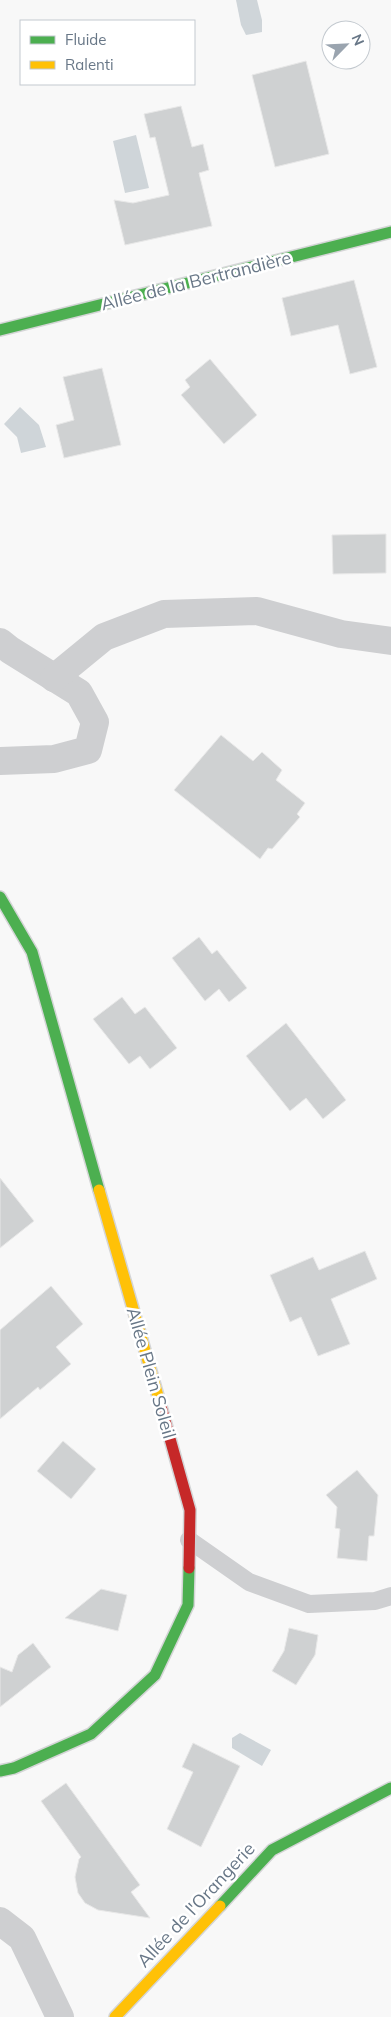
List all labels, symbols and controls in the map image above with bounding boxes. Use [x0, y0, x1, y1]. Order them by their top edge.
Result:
legend [20, 20, 195, 85]
north arrow [321, 20, 371, 70]
text: Fluide [65, 30, 106, 49]
text: N [348, 31, 368, 48]
text: Ralenti [65, 55, 114, 74]
street label: Allée de la Bertrandière [98, 246, 293, 315]
street label: Allée Plein Soleil [122, 1305, 181, 1441]
street label: Allée de l'Orangerie [132, 1837, 259, 1972]

